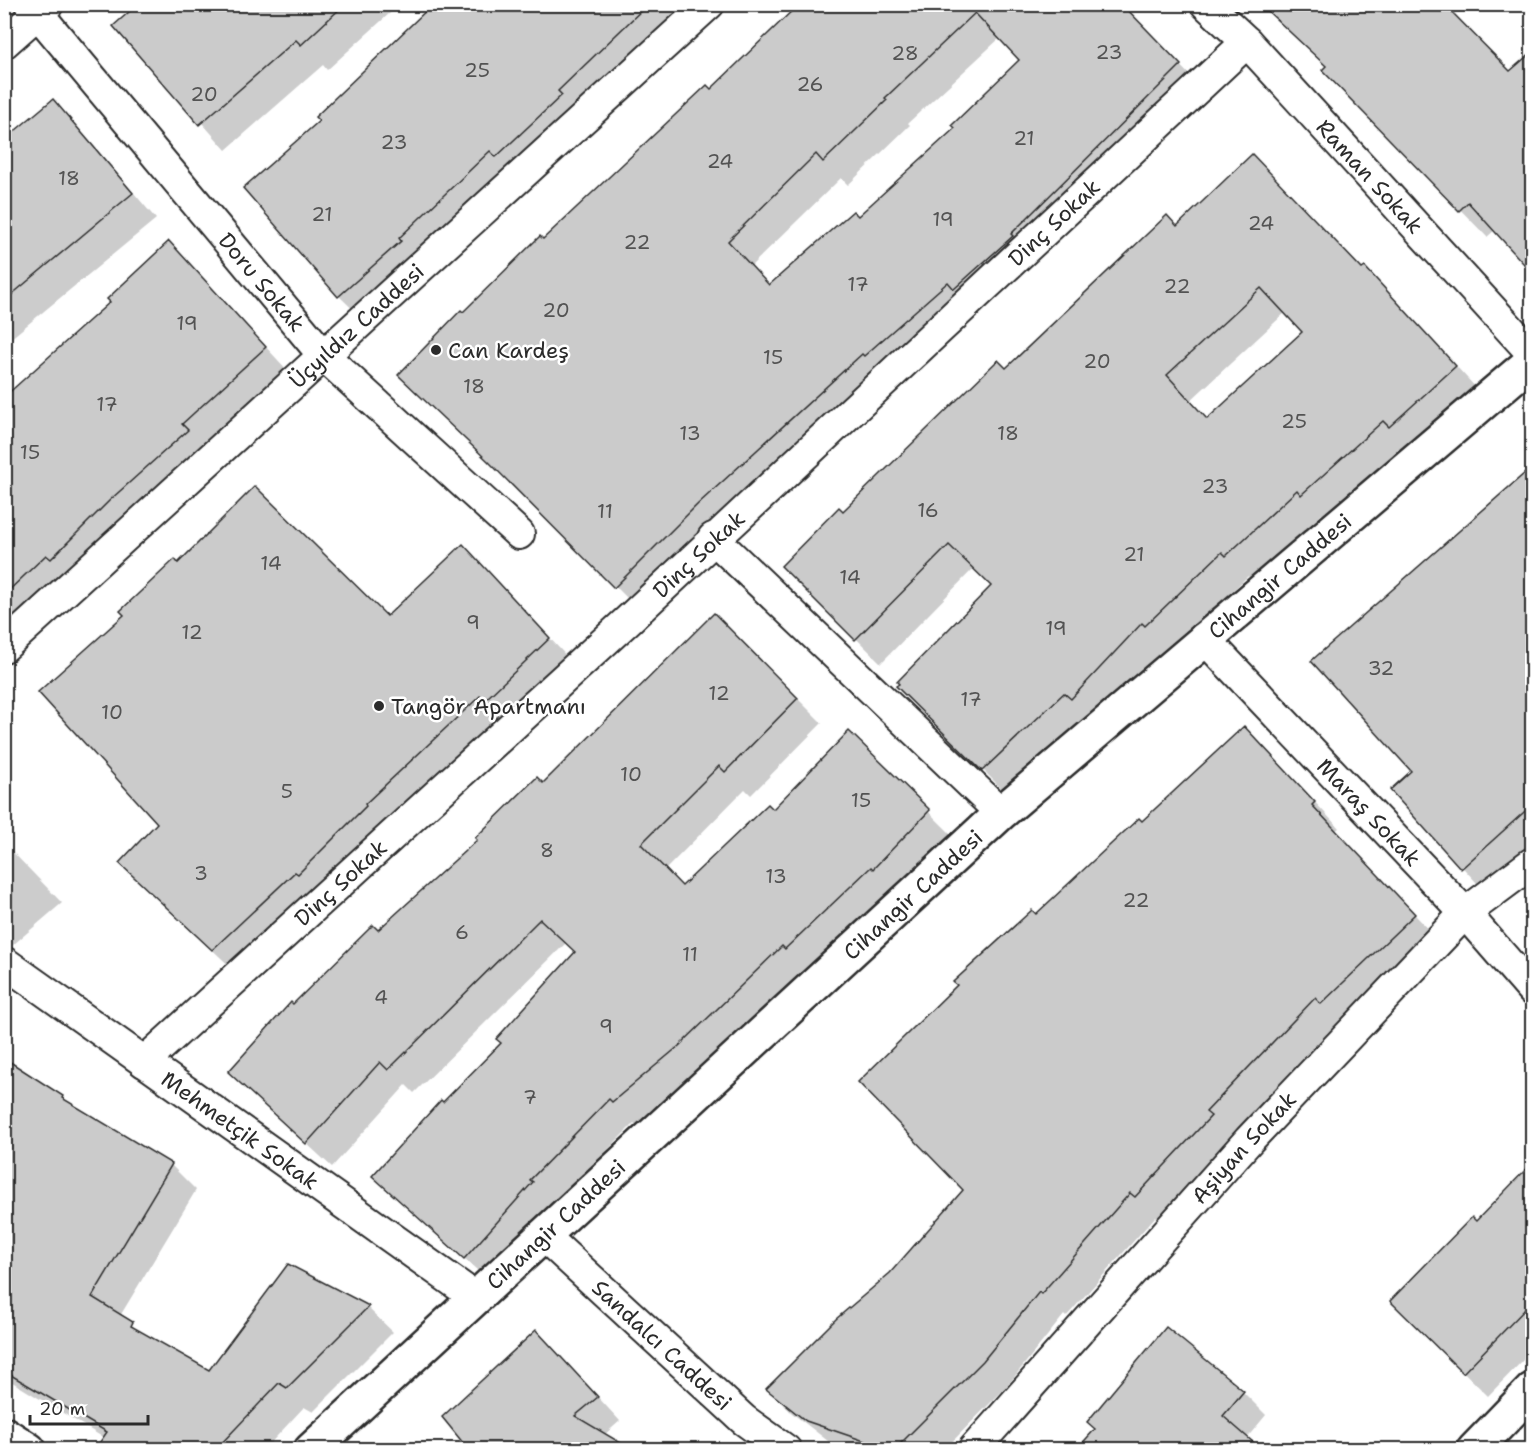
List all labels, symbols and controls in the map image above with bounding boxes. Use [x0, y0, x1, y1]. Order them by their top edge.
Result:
house number: 23 [1096, 39, 1122, 65]
house number: 28 [891, 40, 919, 66]
house number: 25 [464, 57, 490, 83]
house number: 26 [796, 71, 824, 97]
house number: 20 [190, 81, 218, 107]
street label: Raman Sokak [1310, 113, 1429, 240]
house number: 21 [1013, 125, 1035, 151]
house number: 23 [381, 129, 407, 155]
house number: 24 [707, 148, 733, 174]
house number: 18 [58, 165, 80, 191]
street label: Dinç Sokak [1002, 173, 1106, 273]
house number: 21 [311, 201, 333, 227]
house number: 19 [932, 206, 954, 232]
house number: 24 [1248, 210, 1274, 236]
street label: Doru Sokak [212, 227, 311, 338]
house number: 22 [624, 229, 651, 255]
street label: Üçyıldız Caddesi [283, 257, 430, 395]
house number: 17 [847, 271, 869, 297]
house number: 22 [1164, 273, 1191, 299]
house number: 20 [542, 297, 570, 323]
house number: 19 [176, 310, 198, 336]
place label: Can Kardeş [448, 336, 569, 365]
marker: Can Kardeş [429, 343, 443, 357]
house number: 15 [763, 344, 783, 370]
house number: 20 [1083, 348, 1111, 374]
house number: 18 [463, 373, 485, 399]
house number: 17 [96, 391, 118, 417]
house number: 25 [1281, 408, 1307, 434]
house number: 13 [679, 420, 701, 446]
house number: 18 [997, 420, 1019, 446]
house number: 15 [20, 439, 40, 465]
house number: 23 [1202, 473, 1228, 499]
house number: 16 [917, 497, 939, 523]
house number: 11 [597, 498, 613, 524]
street label: Dinç Sokak [647, 504, 751, 605]
street label: Cihangir Caddesi [1202, 507, 1358, 646]
house number: 21 [1123, 541, 1145, 567]
house number: 14 [260, 550, 282, 576]
house number: 14 [839, 564, 861, 590]
house number: 9 [466, 609, 480, 635]
house number: 19 [1045, 615, 1067, 641]
house number: 12 [181, 619, 203, 645]
house number: 32 [1368, 655, 1394, 681]
house number: 12 [708, 680, 730, 706]
house number: 17 [960, 686, 982, 712]
place label: Tangör Apartmanı [391, 692, 586, 721]
house number: 10 [101, 699, 123, 725]
marker: Tangör Apartmanı [372, 699, 386, 713]
street label: Maraş Sokak [1311, 752, 1427, 873]
house number: 10 [620, 761, 642, 787]
house number: 5 [281, 778, 293, 804]
house number: 15 [851, 787, 871, 813]
street label: Cihangir Caddesi [837, 823, 989, 966]
street label: Dinç Sokak [288, 833, 393, 933]
house number: 8 [540, 837, 554, 863]
house number: 3 [194, 860, 208, 886]
house number: 13 [765, 863, 787, 889]
house number: 22 [1123, 887, 1150, 913]
house number: 6 [455, 919, 469, 945]
house number: 11 [682, 941, 698, 967]
house number: 4 [374, 984, 388, 1010]
house number: 9 [599, 1013, 613, 1039]
street label: Mehmetçik Sokak [156, 1065, 325, 1196]
house number: 7 [523, 1084, 537, 1110]
street label: Aşiyan Sokak [1185, 1085, 1303, 1210]
street label: Cihangir Caddesi [480, 1153, 632, 1296]
street label: Sandalcı Caddesi [586, 1273, 738, 1417]
scale bar [30, 1388, 148, 1426]
text: 20 m [39, 1397, 85, 1421]

